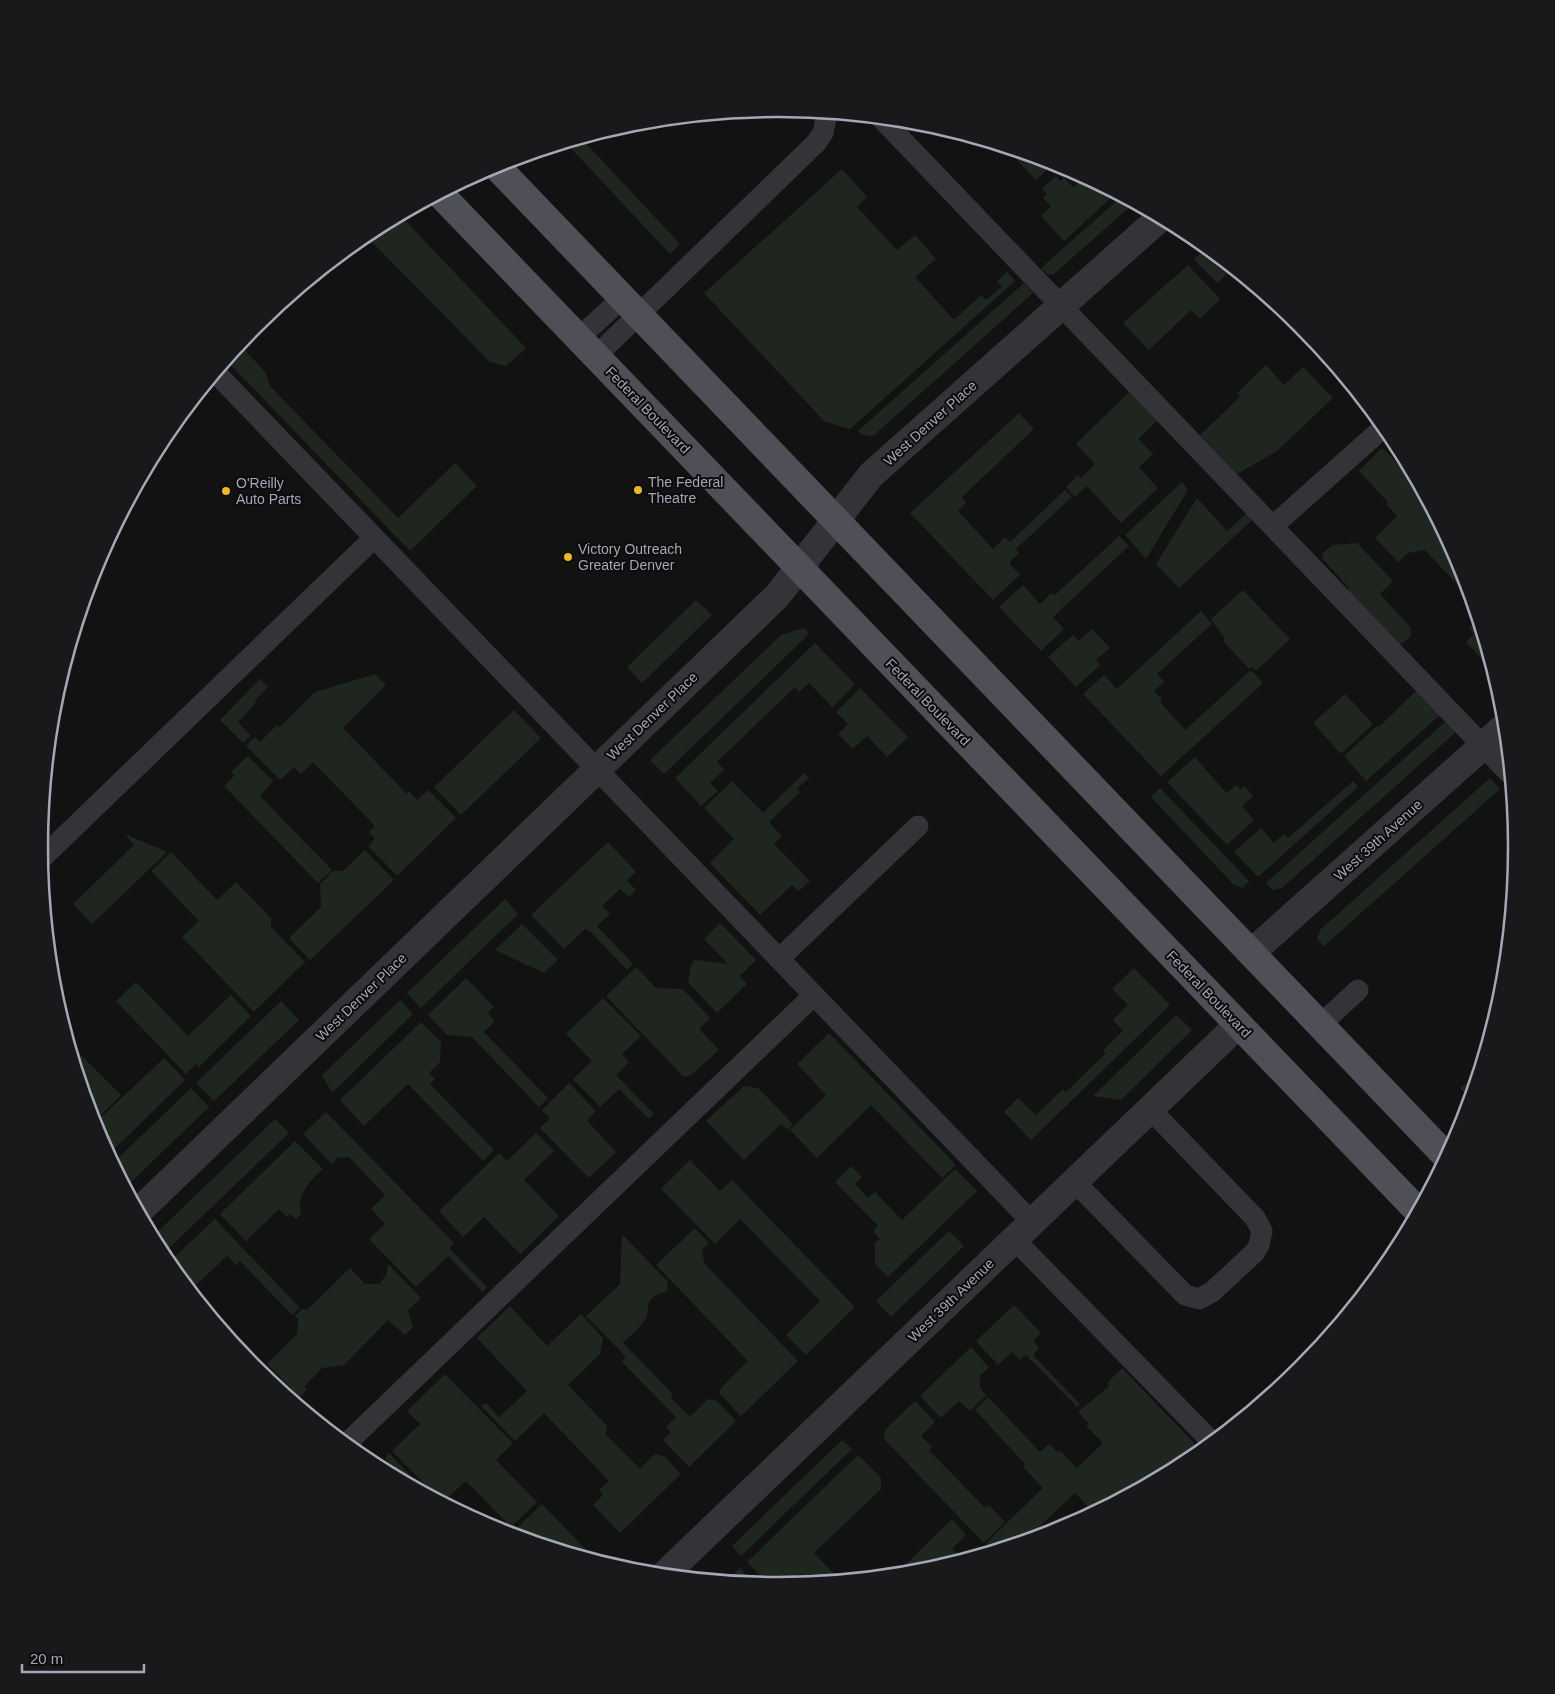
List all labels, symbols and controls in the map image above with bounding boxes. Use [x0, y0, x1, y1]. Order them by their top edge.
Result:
street label: Federal Boulevard [603, 363, 693, 457]
street label: West Denver Place [880, 377, 980, 469]
place label: The Federal Theatre [648, 474, 723, 506]
place label: O'Reilly Auto Parts [236, 475, 301, 507]
marker: The Federal Theatre [632, 484, 644, 496]
marker: O'Reilly Auto Parts [220, 485, 232, 497]
place label: Victory Outreach Greater Denver [578, 541, 682, 573]
marker: Victory Outreach Greater Denver [562, 551, 574, 563]
street label: Federal Boulevard [883, 655, 973, 749]
street label: West Denver Place [603, 669, 701, 763]
street label: West 39th Avenue [1331, 796, 1426, 884]
street label: Federal Boulevard [1164, 947, 1254, 1041]
street label: West Denver Place [312, 950, 410, 1044]
street label: West 39th Avenue [905, 1255, 997, 1345]
scale bar [22, 1642, 145, 1674]
text: 20 m [30, 1650, 63, 1667]

